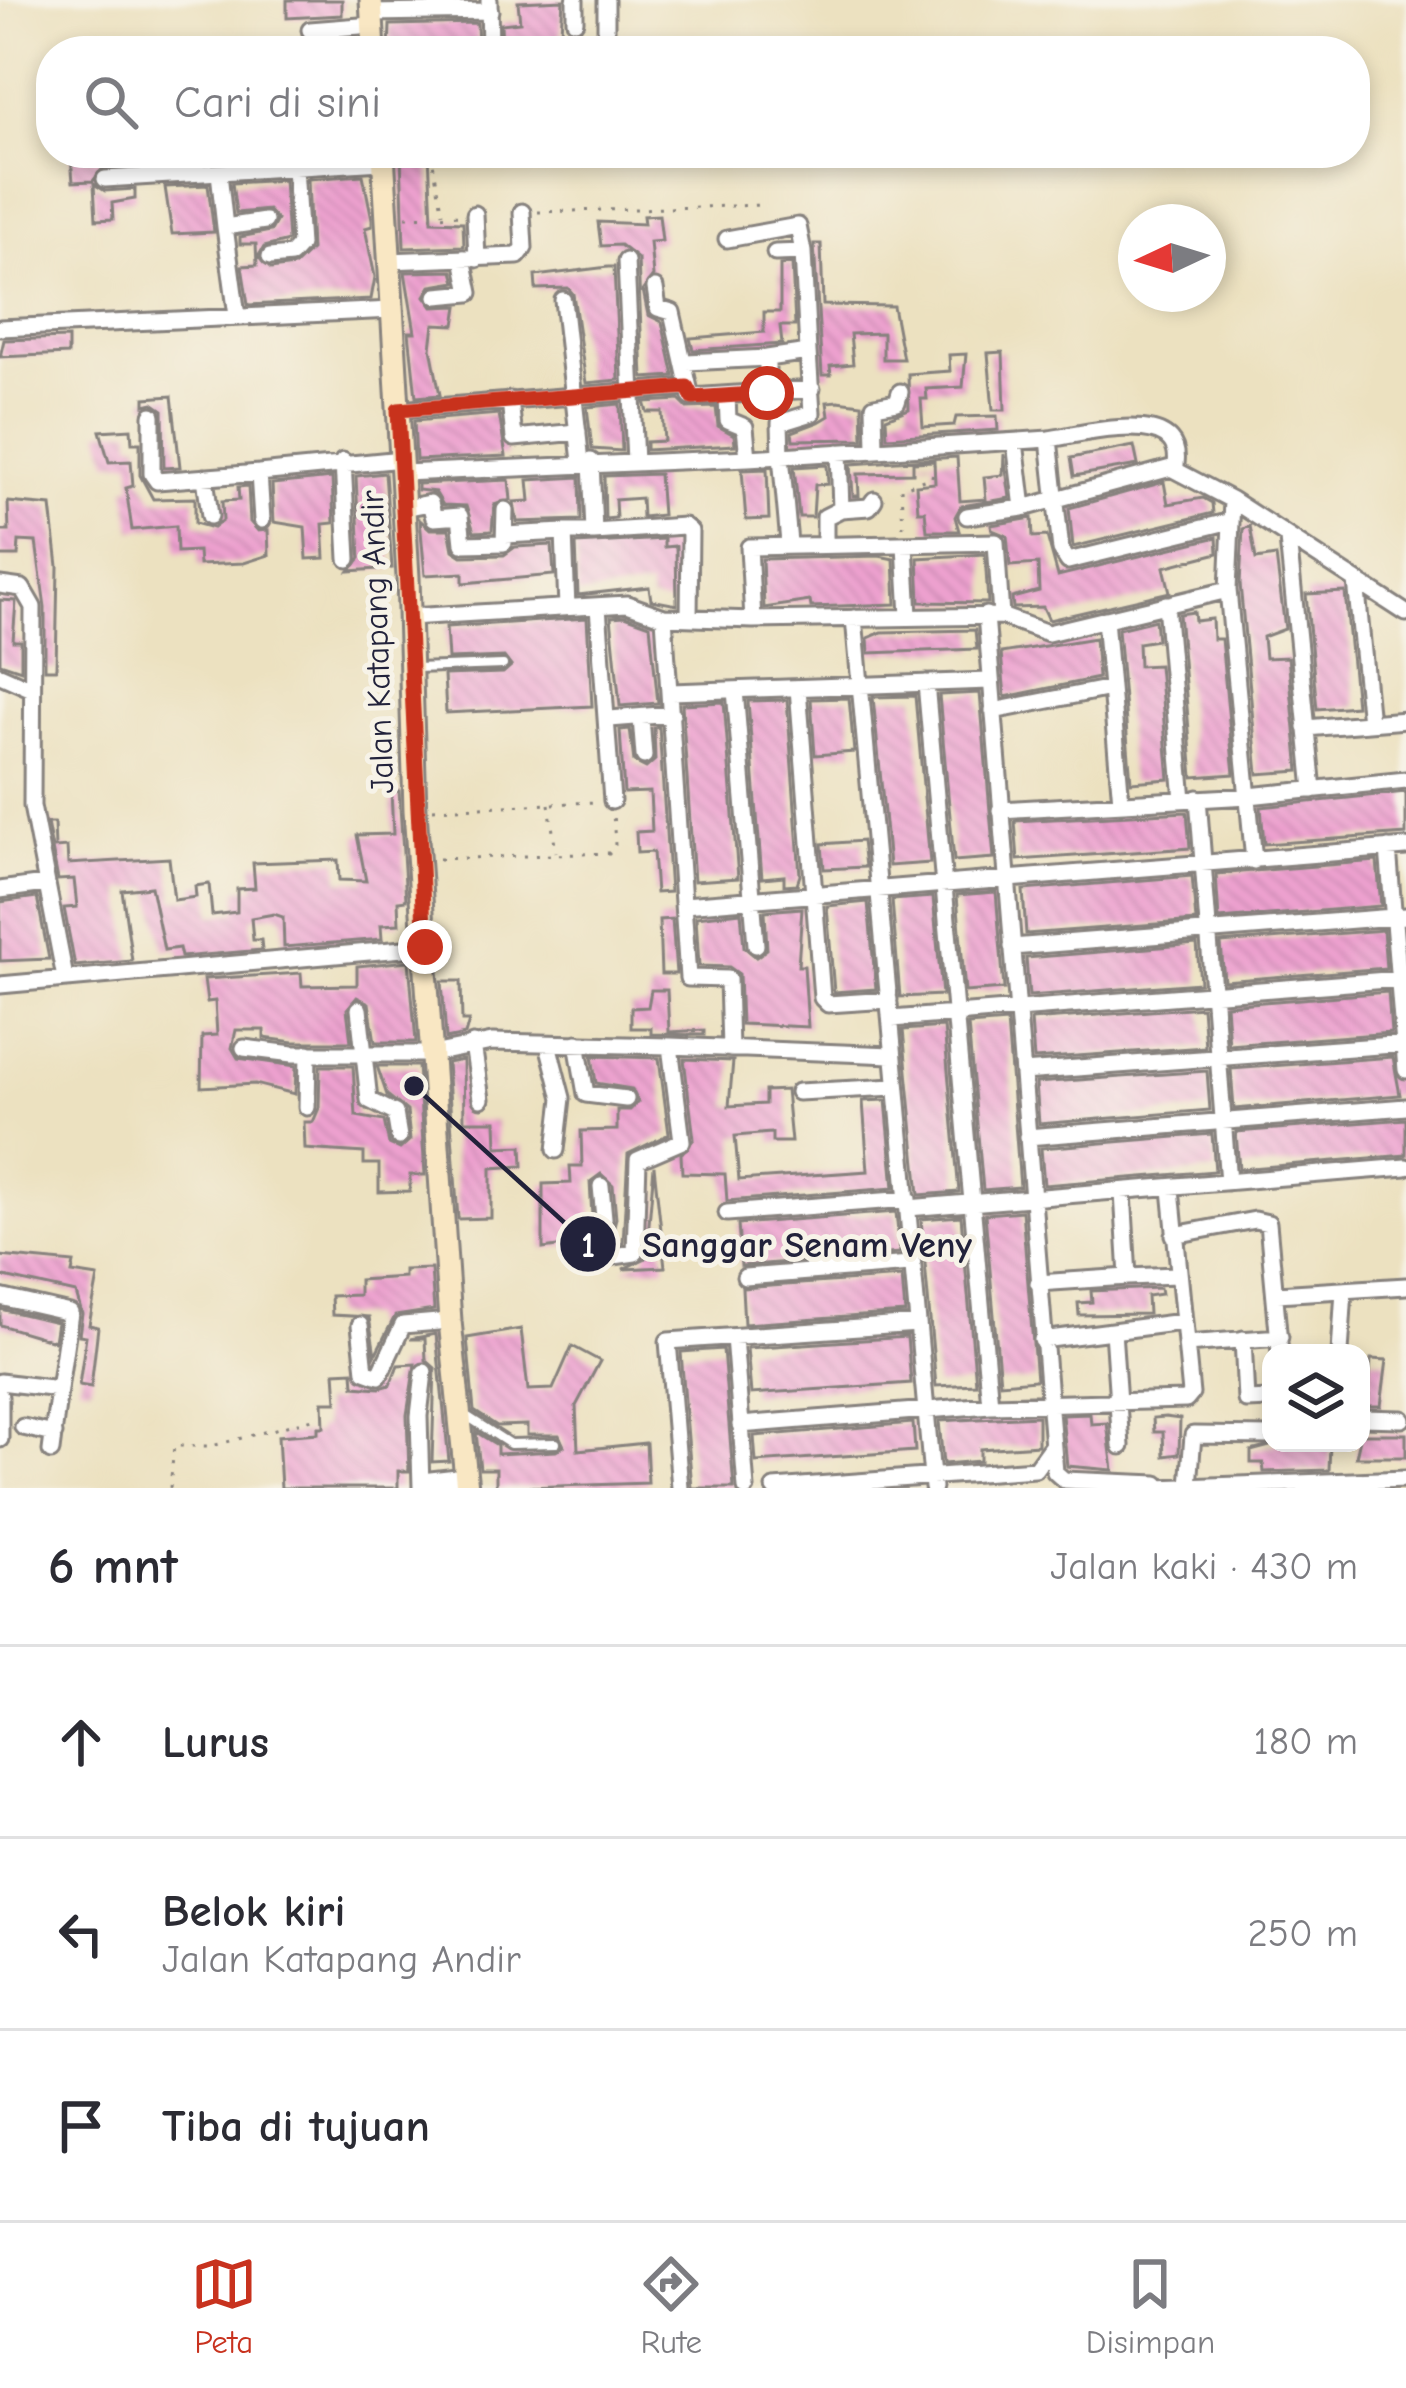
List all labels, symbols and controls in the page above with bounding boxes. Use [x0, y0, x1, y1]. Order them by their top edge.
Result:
search box [36, 36, 1370, 168]
icon: search [78, 69, 144, 135]
text: Cari di sini [174, 76, 381, 128]
north arrow [1118, 204, 1226, 312]
route start [740, 366, 794, 420]
street label: Jalan Katapang Andir [353, 490, 401, 794]
route end [398, 920, 452, 974]
callout: Sanggar Senam Veny [558, 1208, 996, 1280]
text: 1 [581, 1225, 595, 1266]
text: Sanggar Senam Veny [642, 1225, 973, 1266]
map controls [1262, 1344, 1370, 1452]
button: layers [1262, 1344, 1370, 1452]
text: 6 mnt [48, 1537, 178, 1596]
text: Jalan kaki · 430 m [1050, 1544, 1358, 1589]
icon: ahead [48, 1709, 114, 1775]
text: Lurus [162, 1716, 269, 1768]
text: 180 m [1253, 1719, 1358, 1764]
text: Belok kiri [162, 1885, 345, 1937]
icon: left [48, 1901, 114, 1967]
text: 250 m [1247, 1911, 1358, 1956]
text: Jalan Katapang Andir [162, 1937, 521, 1982]
icon: arrive [48, 2093, 114, 2159]
text: Tiba di tujuan [162, 2100, 430, 2152]
tab: Peta [191, 2251, 257, 2361]
tab: Rute [638, 2251, 704, 2361]
tab: Disimpan [1086, 2251, 1215, 2361]

